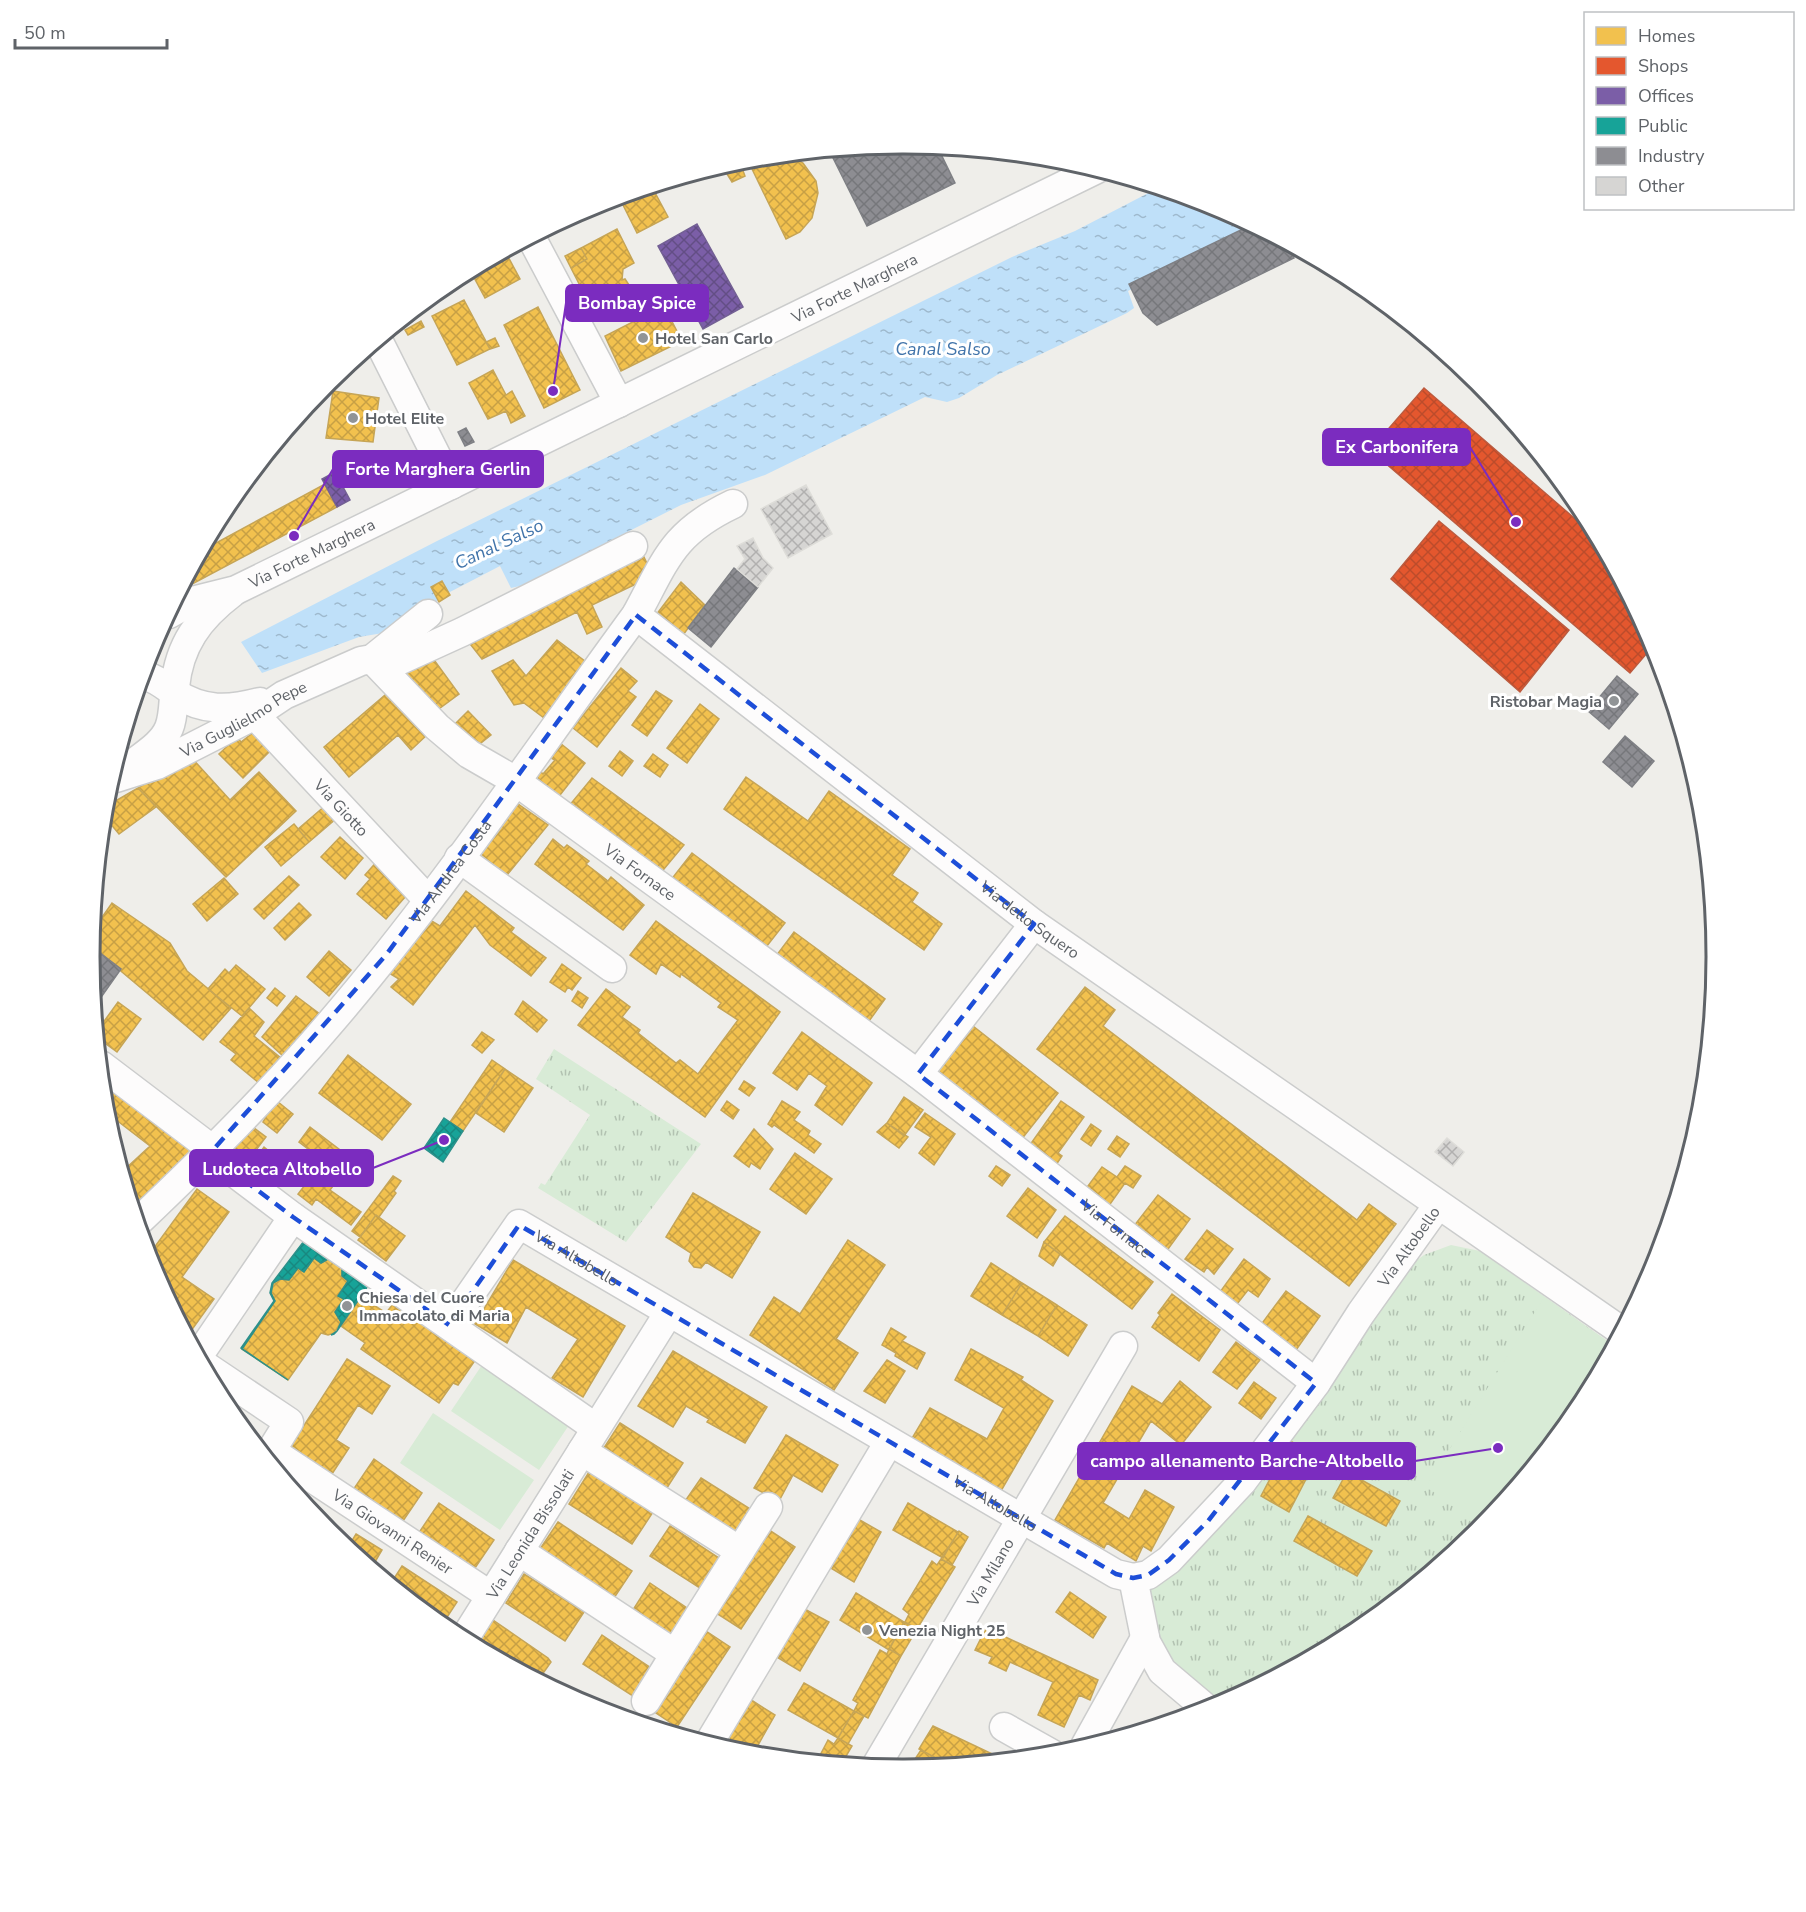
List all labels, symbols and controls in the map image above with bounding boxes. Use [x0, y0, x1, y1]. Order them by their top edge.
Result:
scale bar [15, 12, 166, 50]
legend [1584, 12, 1794, 210]
text: 50 m [24, 21, 66, 45]
text: Homes [1638, 24, 1695, 48]
text: Shops [1638, 54, 1688, 78]
text: Offices [1638, 84, 1694, 108]
text: Public [1638, 114, 1688, 138]
text: Industry [1638, 144, 1705, 168]
text: Other [1638, 174, 1685, 198]
street label: Via Forte Marghera [787, 248, 922, 329]
callout: Bombay Spice [566, 285, 708, 321]
text: Bombay Spice [578, 291, 696, 315]
place label: Hotel San Carlo [655, 328, 773, 350]
marker: Hotel San Carlo [636, 331, 650, 345]
water label: Canal Salso [895, 337, 991, 361]
place label: Hotel Elite [365, 408, 444, 430]
marker: Hotel Elite [346, 411, 360, 425]
callout: Ex Carbonifera [1323, 429, 1470, 465]
text: Ex Carbonifera [1335, 435, 1459, 459]
callout: Forte Marghera Gerlin [333, 451, 543, 487]
text: Forte Marghera Gerlin [345, 457, 531, 481]
water label: Canal Salso [451, 513, 547, 575]
street label: Via Forte Marghera [244, 514, 379, 595]
street label: Via Guglielmo Pepe [176, 676, 311, 764]
place label: Ristobar Magia [1490, 691, 1602, 713]
marker: Ristobar Magia [1607, 694, 1621, 708]
street label: Via Giotto [308, 774, 373, 842]
street label: Via Andrea Costa [404, 815, 497, 930]
street label: Via Fornace [598, 839, 680, 906]
street label: Via dello Squero [974, 875, 1084, 964]
callout: Ludoteca Altobello [190, 1150, 373, 1186]
text: Ludoteca Altobello [202, 1157, 362, 1181]
street label: Via Fornace [1075, 1194, 1156, 1263]
street label: Via Altobello [1372, 1202, 1446, 1292]
street label: Via Altobello [529, 1225, 623, 1292]
place label: Chiesa del Cuore Immacolato di Maria [359, 1287, 510, 1327]
marker: Chiesa del Cuore Immacolato di Maria [340, 1299, 354, 1313]
callout: campo allenamento Barche-Altobello [1078, 1443, 1415, 1479]
text: campo allenamento Barche-Altobello [1090, 1449, 1404, 1473]
street label: Via Leonida Bissolati [481, 1465, 580, 1605]
street label: Via Altobello [948, 1470, 1041, 1537]
street label: Via Giovanni Renier [327, 1484, 457, 1580]
street label: Via Milano [962, 1534, 1020, 1612]
place label: Venezia Night 25 [878, 1620, 1005, 1642]
marker: Venezia Night 25 [860, 1623, 874, 1637]

